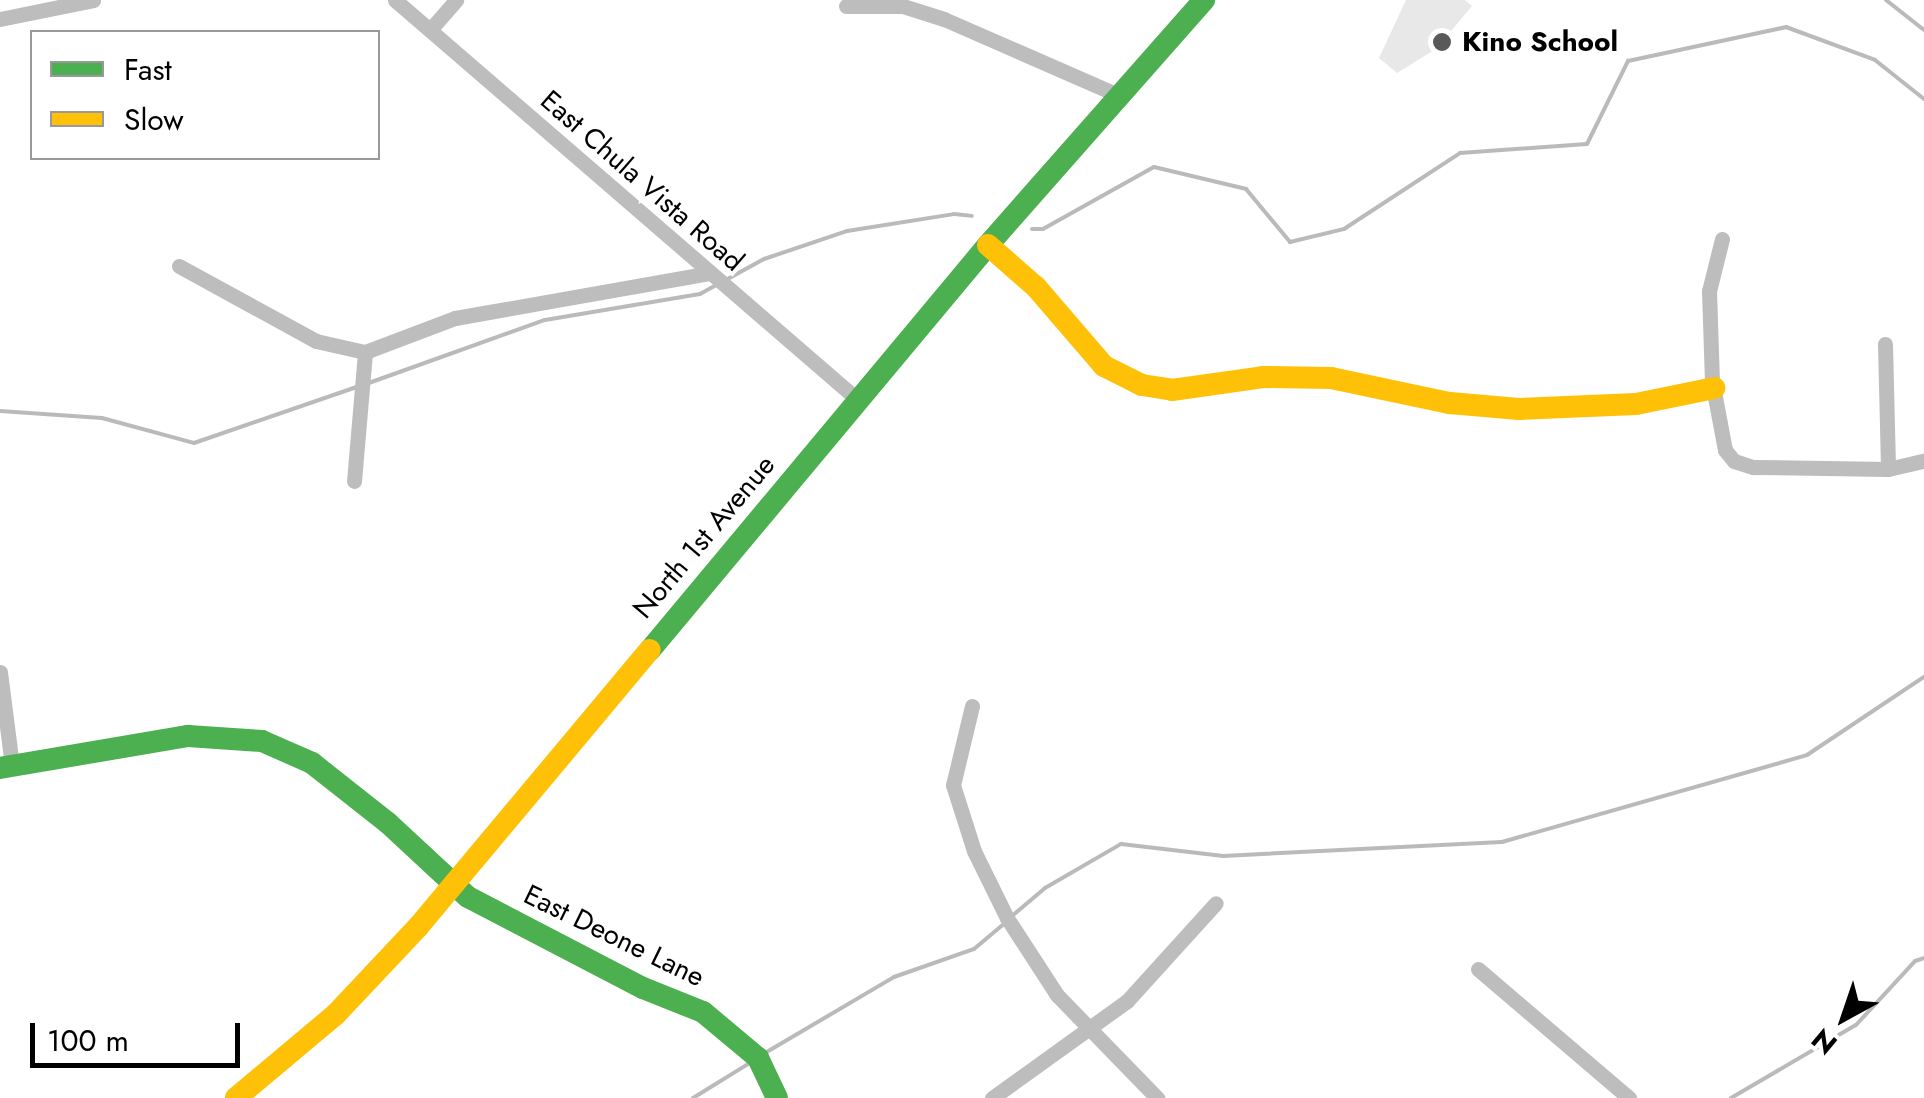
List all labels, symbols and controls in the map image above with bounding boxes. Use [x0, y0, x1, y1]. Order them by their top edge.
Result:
place label: Kino School [1462, 25, 1618, 59]
legend [30, 30, 380, 160]
marker: Kino School [1431, 31, 1453, 53]
text: Fast [124, 48, 172, 91]
street label: East Chula Vista Road [534, 84, 750, 278]
text: Slow [124, 98, 184, 141]
street label: North 1st Avenue [626, 449, 782, 625]
street label: East Deone Lane [518, 878, 710, 994]
north arrow [1794, 968, 1894, 1068]
scale bar [35, 1003, 245, 1065]
text: 100 m [47, 1019, 129, 1062]
text: N [1803, 1019, 1846, 1064]

